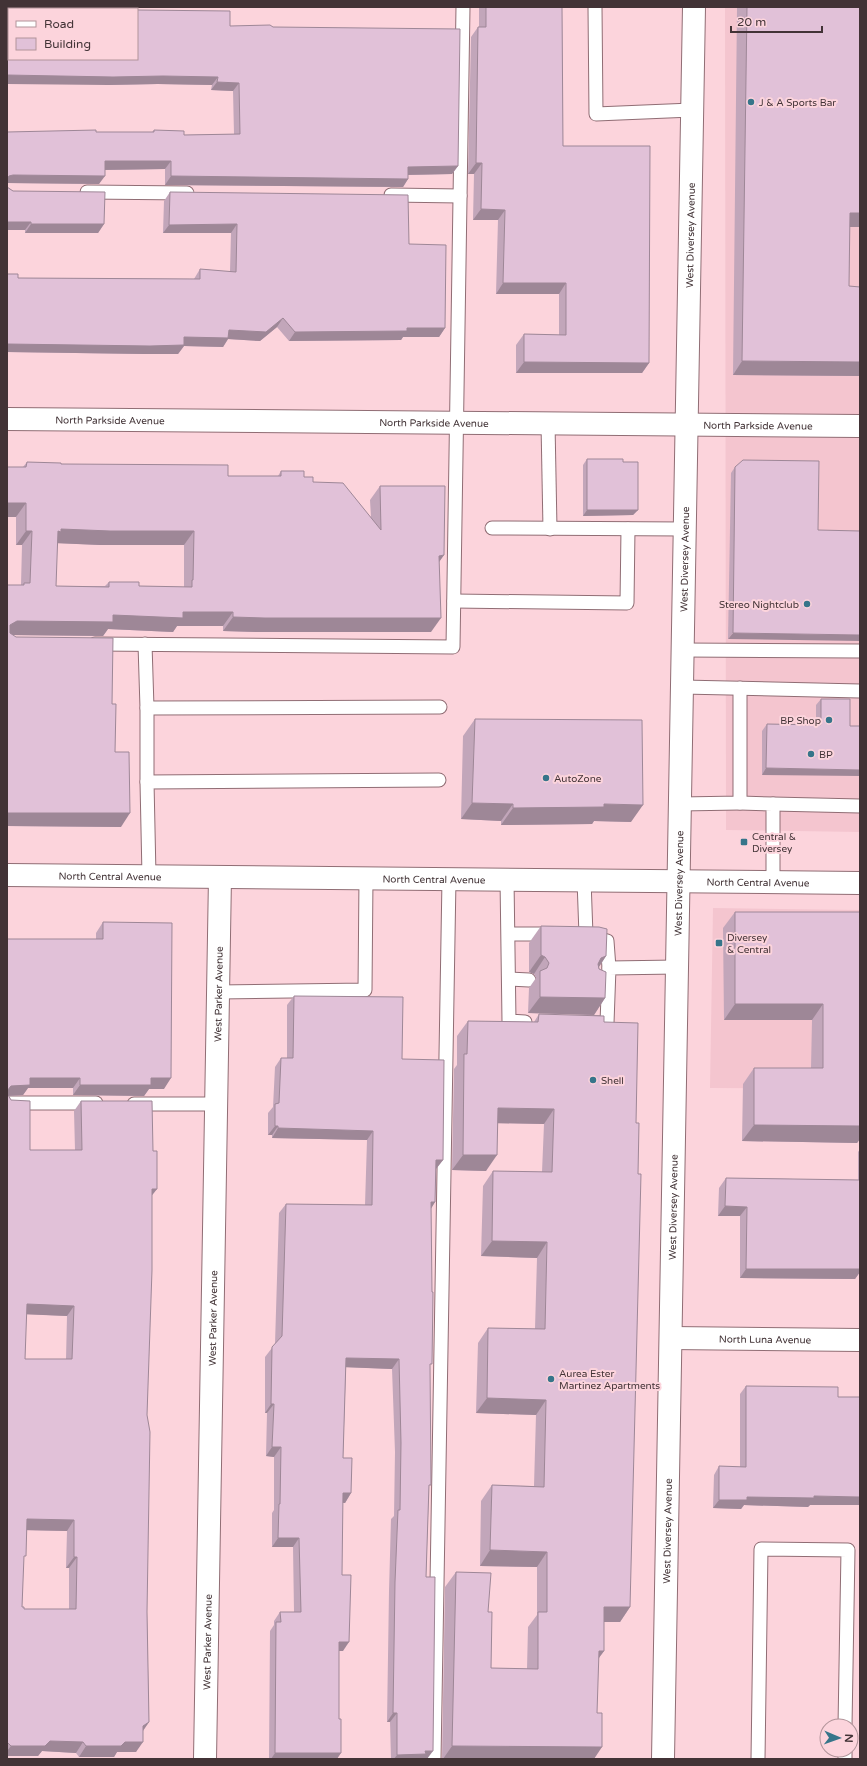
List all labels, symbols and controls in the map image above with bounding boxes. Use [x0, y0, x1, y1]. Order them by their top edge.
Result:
legend [8, 8, 138, 60]
scale bar [731, 8, 822, 34]
text: 20 m [737, 15, 766, 29]
text: Road [44, 17, 74, 31]
text: Building [44, 37, 91, 51]
marker: J & A Sports Bar [746, 97, 756, 107]
place label: J & A Sports Bar [759, 97, 836, 109]
street label: West Diversey Avenue [684, 182, 698, 288]
street label: North Parkside Avenue [55, 414, 165, 427]
street label: North Parkside Avenue [379, 417, 489, 430]
street label: North Parkside Avenue [703, 420, 813, 433]
street label: West Diversey Avenue [678, 506, 692, 612]
place label: Stereo Nightclub [719, 599, 799, 611]
marker: Stereo Nightclub [802, 599, 812, 609]
place label: BP Shop [780, 715, 821, 727]
marker: BP Shop [824, 715, 834, 725]
marker: BP [806, 749, 816, 759]
place label: BP [819, 749, 833, 761]
marker: AutoZone [541, 773, 551, 783]
place label: AutoZone [554, 773, 602, 785]
street label: West Diversey Avenue [673, 830, 686, 936]
place label: Central & Diversey [752, 831, 796, 855]
marker: Central & Diversey [739, 837, 749, 847]
street label: North Central Avenue [58, 870, 162, 883]
street label: North Central Avenue [382, 874, 486, 886]
street label: North Central Avenue [706, 877, 810, 890]
place label: Diversey & Central [727, 932, 771, 956]
marker: Diversey & Central [714, 938, 724, 948]
street label: West Parker Avenue [212, 946, 226, 1042]
marker: Shell [588, 1075, 598, 1085]
place label: Shell [601, 1075, 624, 1087]
street label: West Diversey Avenue [667, 1154, 681, 1260]
street label: West Parker Avenue [207, 1270, 220, 1366]
street label: North Luna Avenue [719, 1334, 812, 1346]
place label: Aurea Ester Martinez Apartments [559, 1368, 660, 1392]
marker: Aurea Ester Martinez Apartments [546, 1374, 556, 1384]
street label: West Diversey Avenue [661, 1478, 675, 1584]
street label: West Parker Avenue [201, 1594, 215, 1690]
north arrow [819, 1718, 859, 1758]
text: N [842, 1734, 855, 1743]

